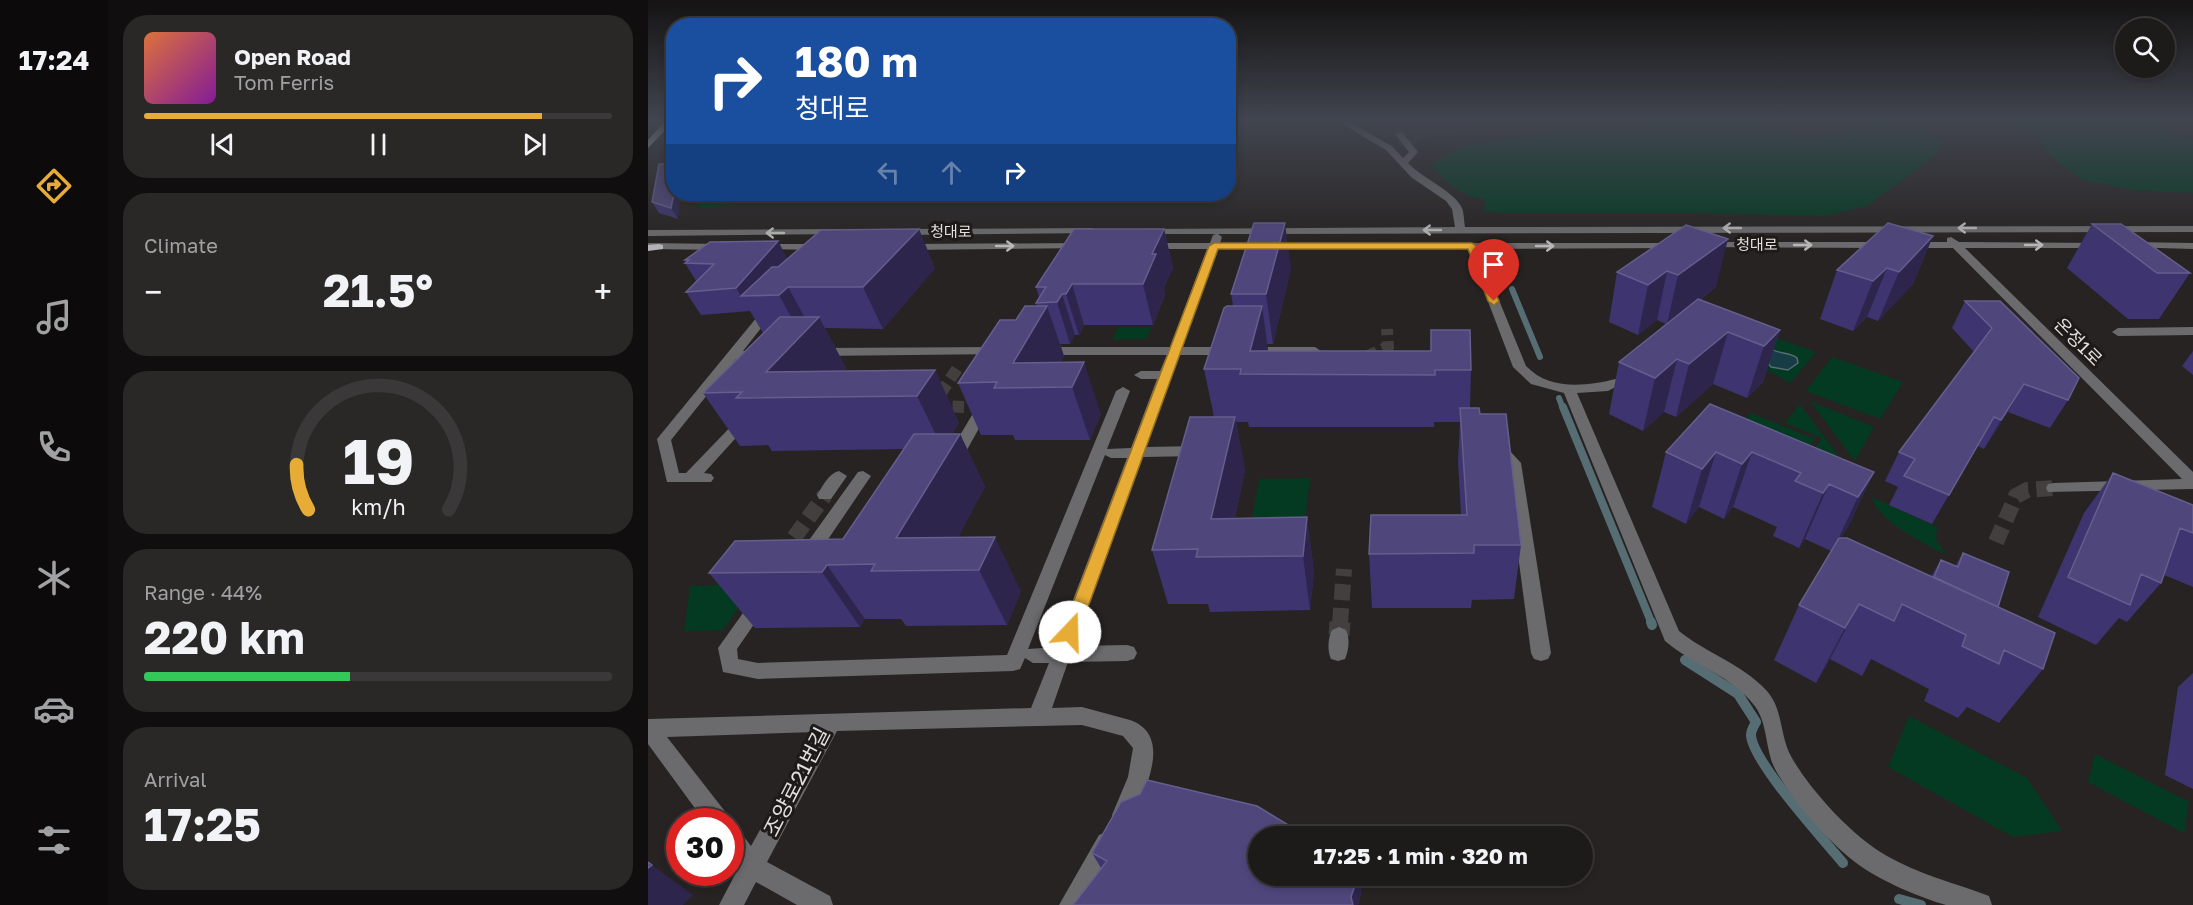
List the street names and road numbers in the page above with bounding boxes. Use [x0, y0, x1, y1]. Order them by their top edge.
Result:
street label: 청대로 [930, 222, 972, 240]
street label: 청대로 [1736, 235, 1778, 253]
street label: 온정1로 [2050, 313, 2107, 370]
street label: 조양로21번길 [758, 723, 835, 840]

